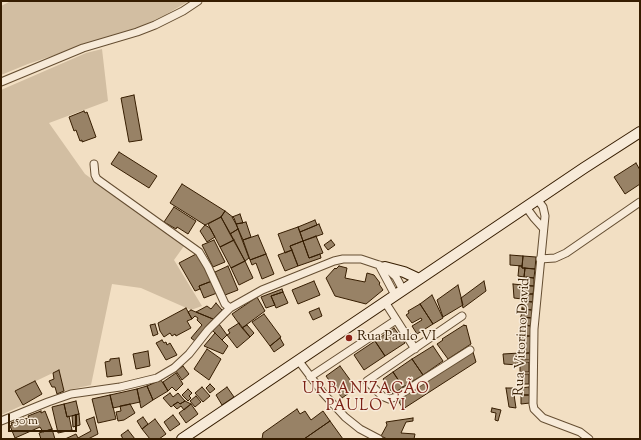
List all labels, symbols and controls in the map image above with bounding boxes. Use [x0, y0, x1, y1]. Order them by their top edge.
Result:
street label: Rua Vitorino David [512, 277, 534, 397]
place label: Rua Paulo VI [357, 330, 436, 346]
marker: Rua Paulo VI [344, 333, 354, 343]
district label: URBANIZAÇÃO PAULO VI [302, 381, 430, 416]
scale bar [10, 406, 79, 432]
text: 50 m [15, 412, 38, 430]

